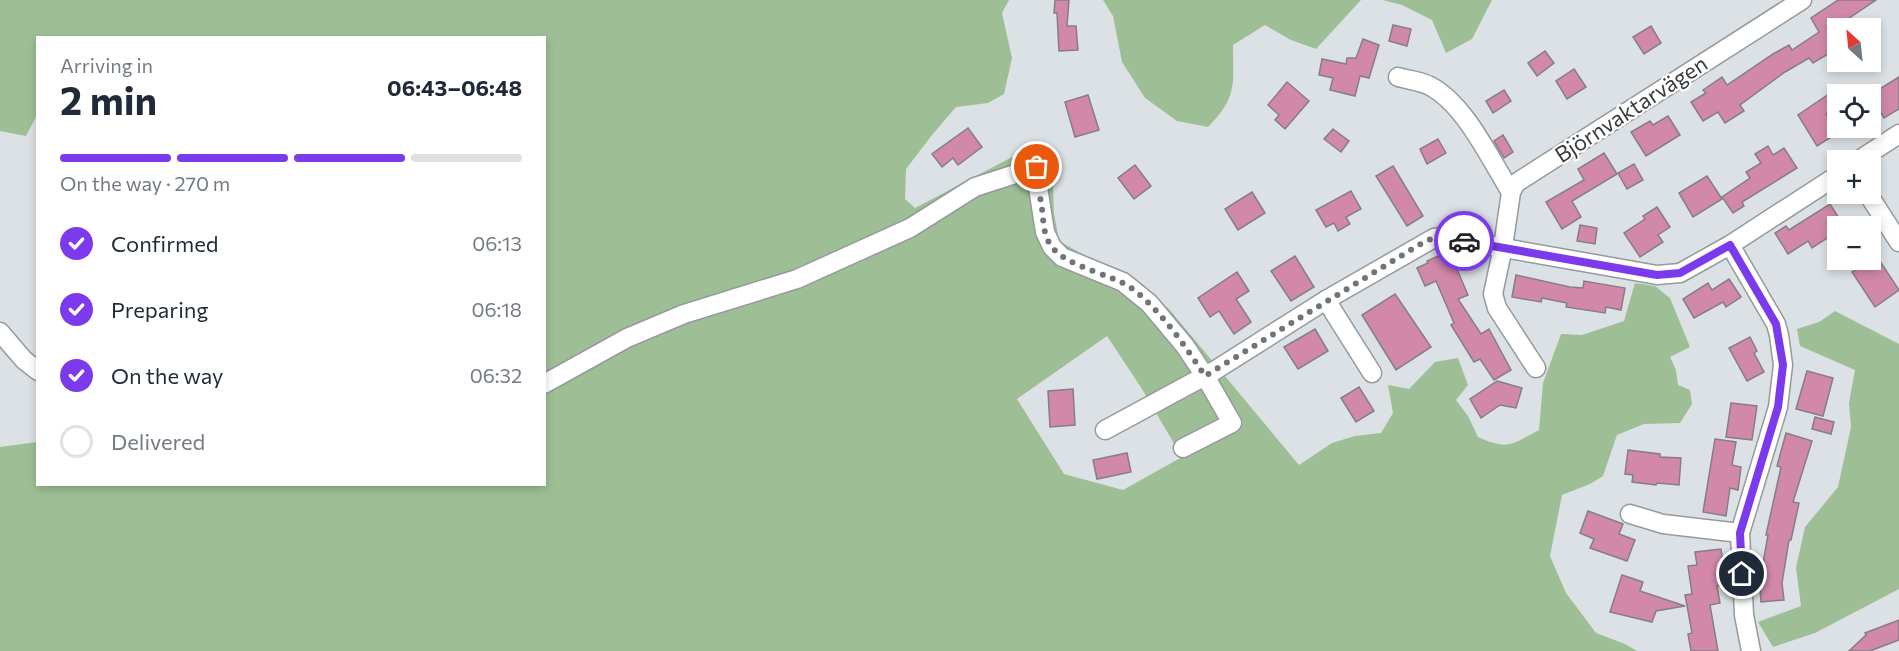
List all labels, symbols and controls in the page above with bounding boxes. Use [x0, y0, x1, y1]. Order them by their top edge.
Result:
north arrow [1827, 18, 1881, 72]
map controls [1827, 18, 1881, 270]
street label: Björnvaktarvägen [1549, 49, 1712, 168]
text: Arriving in [60, 53, 153, 77]
text: 06:43–06:48 [387, 74, 522, 101]
text: 2 min [60, 75, 157, 123]
button: locate [1827, 84, 1881, 138]
pin [1011, 141, 1062, 192]
icon: bag [1020, 150, 1053, 183]
button: + [1827, 150, 1881, 204]
text: On the way · 270 m [60, 171, 230, 195]
courier [1434, 211, 1494, 271]
button: − [1827, 216, 1881, 270]
icon: car [1448, 225, 1481, 258]
icon: check [60, 227, 93, 260]
text: Confirmed [111, 230, 218, 257]
text: 06:13 [472, 231, 522, 255]
icon: check [60, 293, 93, 326]
text: Preparing [111, 296, 208, 323]
text: 06:18 [471, 297, 522, 321]
icon: check [60, 359, 93, 392]
text: On the way [111, 362, 223, 389]
text: 06:32 [470, 363, 522, 387]
text: Delivered [111, 428, 205, 455]
pin [1716, 548, 1767, 599]
icon: home [1725, 557, 1758, 590]

